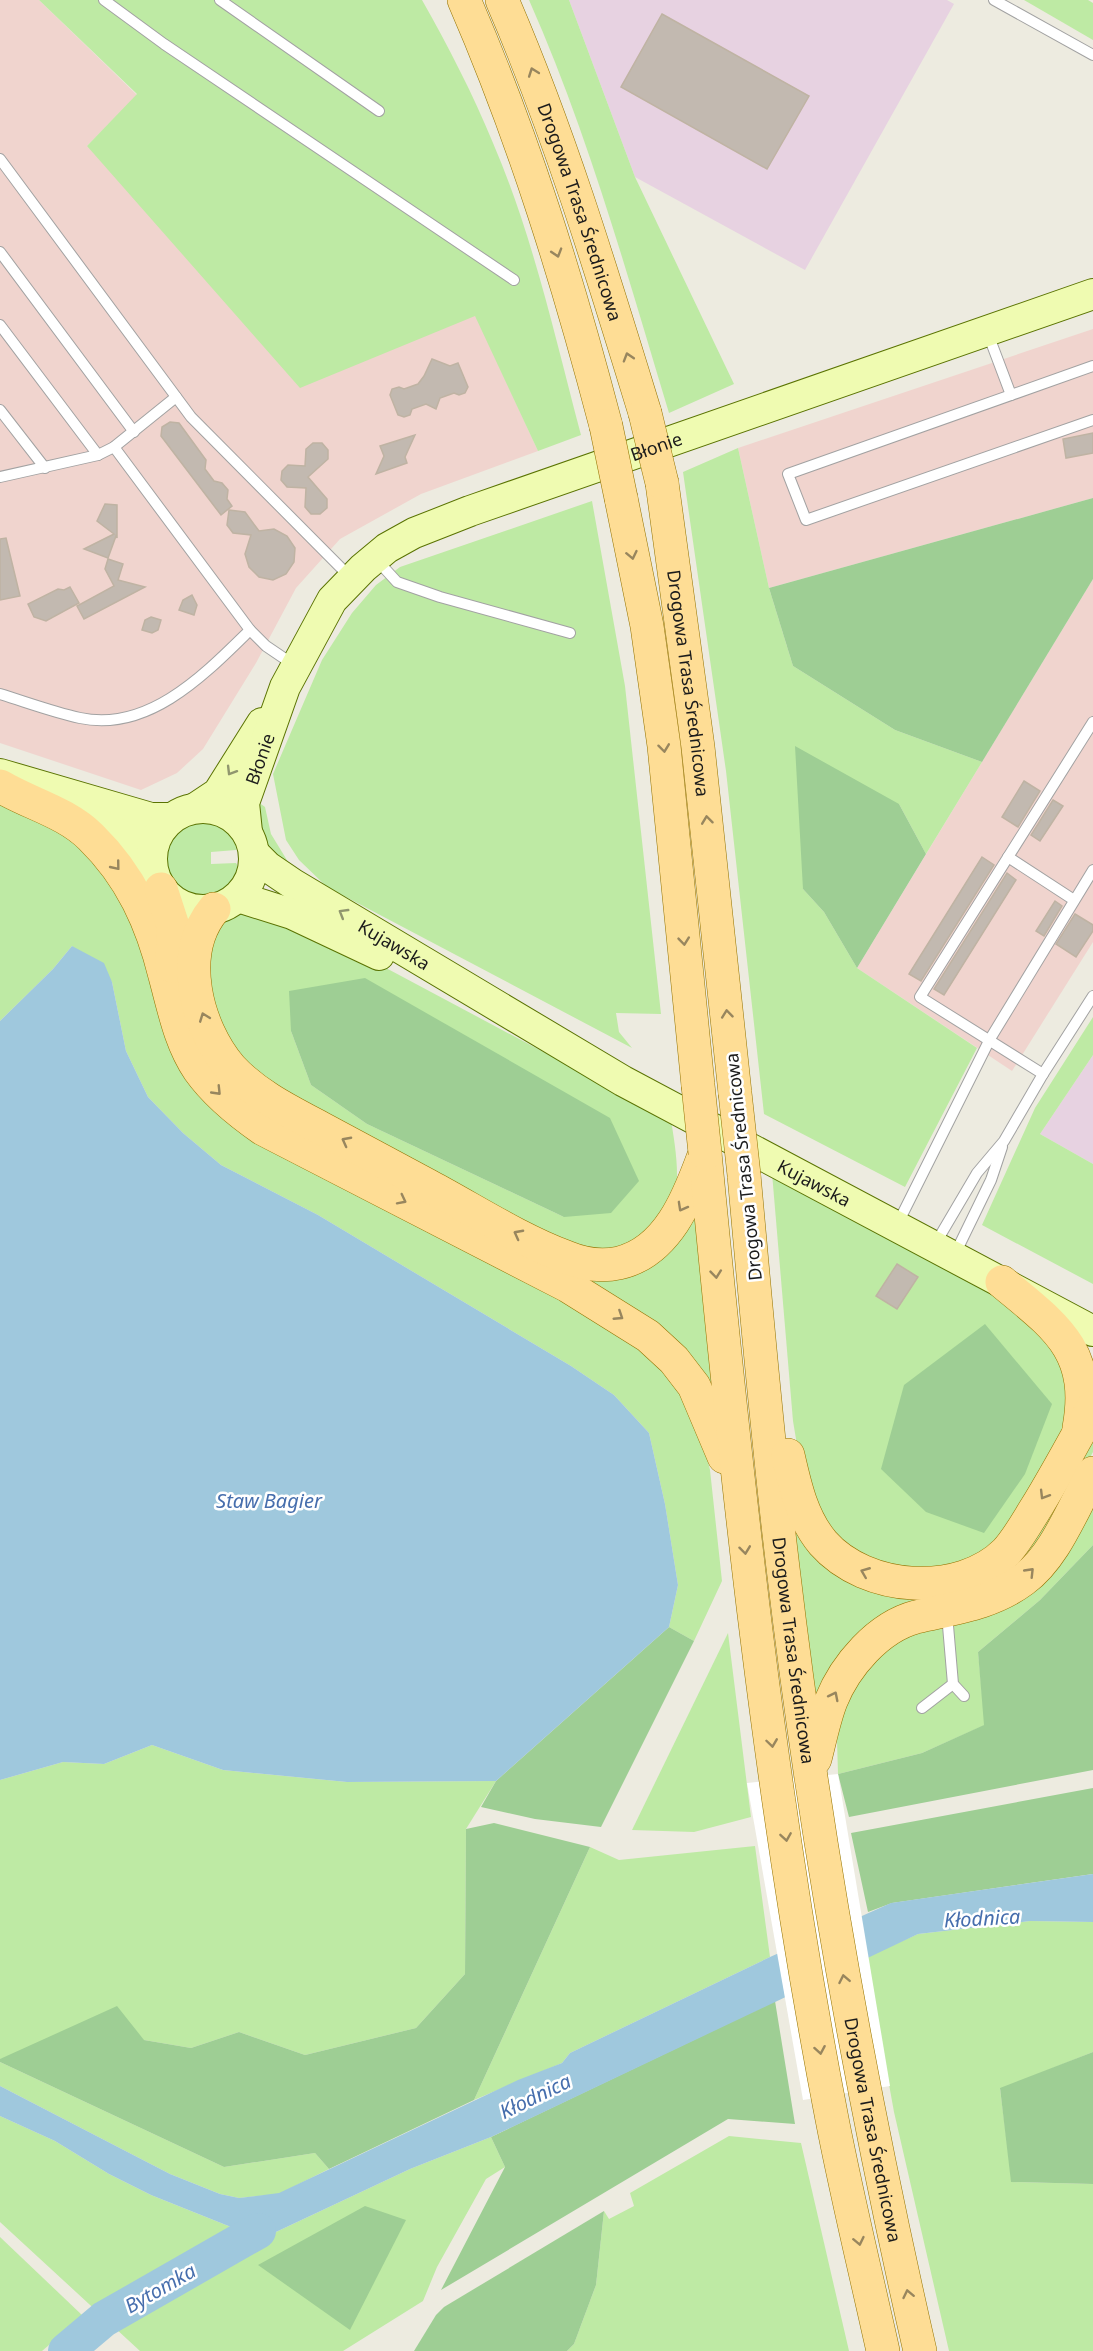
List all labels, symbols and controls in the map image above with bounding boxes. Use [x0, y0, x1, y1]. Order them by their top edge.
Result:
one-way arrow [528, 67, 540, 78]
street label: Drogowa Trasa Średnicowa [532, 99, 628, 324]
one-way arrow [550, 247, 562, 258]
one-way arrow [623, 352, 635, 363]
street label: Błonie [627, 426, 685, 466]
one-way arrow [625, 550, 638, 560]
street label: Drogowa Trasa Średnicowa [662, 568, 715, 798]
street label: Błonie [239, 730, 280, 788]
one-way arrow [657, 743, 669, 752]
one-way arrow [226, 765, 238, 775]
one-way arrow [701, 815, 714, 824]
one-way arrow [108, 859, 119, 870]
one-way arrow [339, 909, 349, 921]
street label: Kujawska [354, 914, 435, 975]
one-way arrow [677, 937, 690, 946]
one-way arrow [721, 1009, 734, 1018]
one-way arrow [199, 1012, 211, 1023]
street label: Drogowa Trasa Średnicowa [719, 1052, 767, 1282]
one-way arrow [210, 1083, 221, 1094]
one-way arrow [342, 1137, 352, 1148]
street label: Kujawska [774, 1153, 855, 1212]
one-way arrow [396, 1193, 407, 1204]
one-way arrow [678, 1200, 689, 1211]
one-way arrow [514, 1230, 524, 1241]
one-way arrow [709, 1269, 722, 1279]
one-way arrow [612, 1309, 623, 1320]
water label: Staw Bagier [216, 1487, 323, 1514]
one-way arrow [1040, 1489, 1051, 1499]
street label: Drogowa Trasa Średnicowa [767, 1535, 821, 1765]
one-way arrow [738, 1545, 751, 1554]
one-way arrow [860, 1567, 871, 1579]
one-way arrow [1023, 1569, 1034, 1579]
one-way arrow [827, 1692, 839, 1703]
one-way arrow [765, 1738, 777, 1748]
one-way arrow [779, 1833, 791, 1842]
water label: Kłodnica [943, 1903, 1021, 1933]
one-way arrow [838, 1975, 851, 1985]
street label: Drogowa Trasa Średnicowa [839, 2015, 908, 2244]
one-way arrow [813, 2045, 826, 2055]
water label: Kłodnica [495, 2067, 575, 2125]
one-way arrow [852, 2236, 865, 2246]
water label: Bytomka [119, 2257, 201, 2319]
one-way arrow [902, 2289, 915, 2299]

